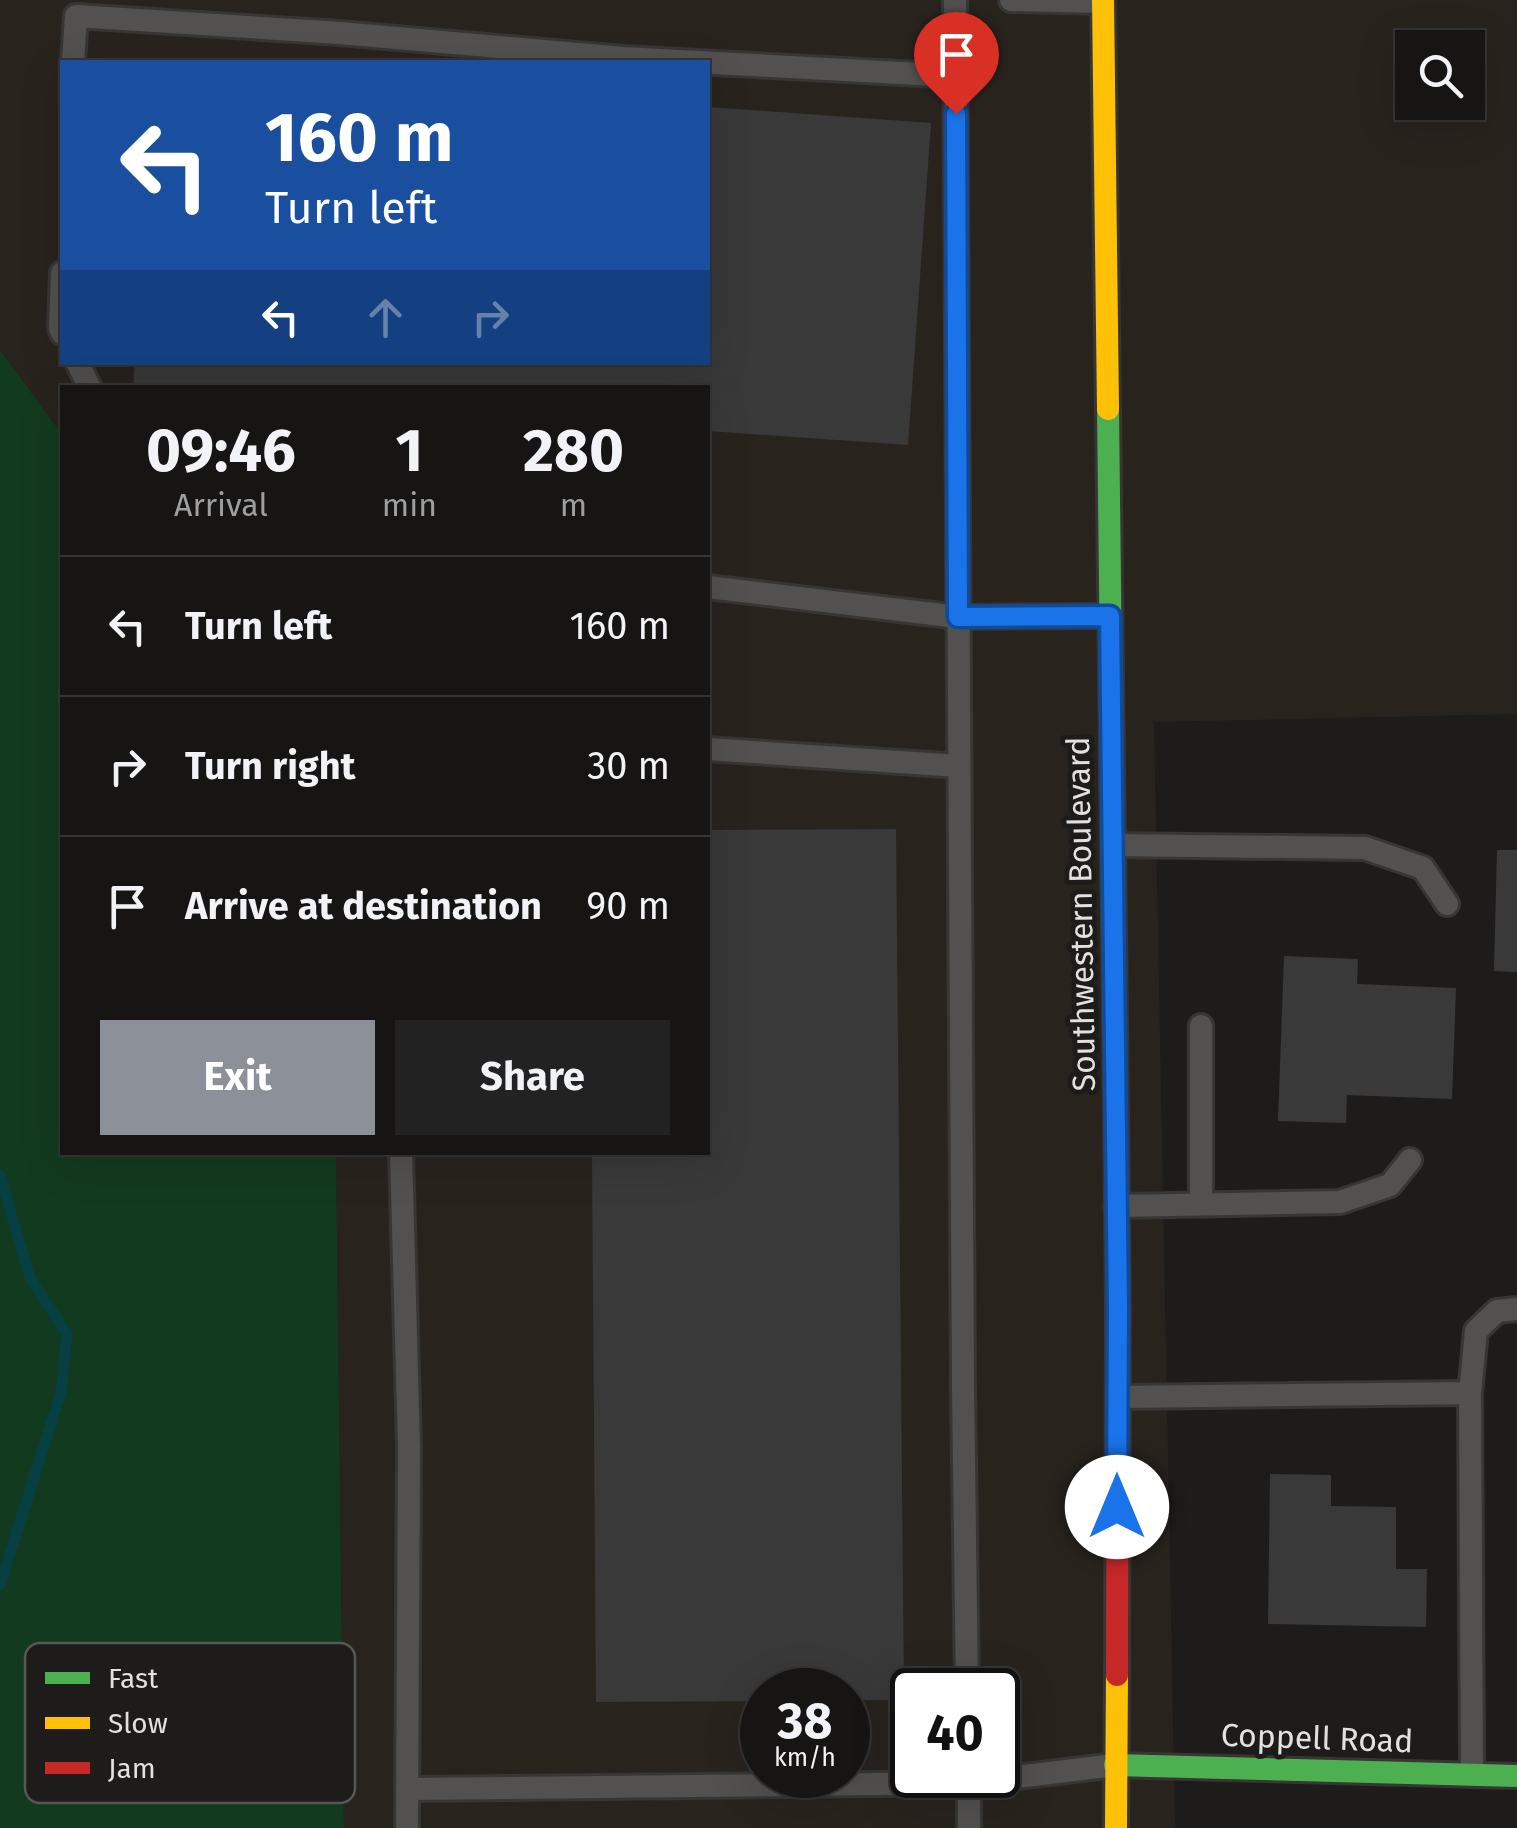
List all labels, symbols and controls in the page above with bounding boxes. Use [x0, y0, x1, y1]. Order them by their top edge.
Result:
pin [914, 12, 999, 115]
icon: arrive [929, 27, 984, 82]
map controls [1395, 30, 1485, 120]
button: search [1395, 30, 1485, 120]
text: 160 m [265, 96, 454, 180]
icon: left [100, 100, 230, 230]
text: Turn left [265, 181, 437, 235]
icon: left [253, 290, 308, 345]
icon: ahead [358, 290, 413, 345]
icon: right [463, 290, 518, 345]
text: 09:46 [146, 415, 296, 487]
text: 1 [396, 415, 423, 487]
text: 280 [523, 415, 624, 487]
text: Arrival [174, 486, 268, 524]
text: min [382, 486, 437, 524]
text: m [560, 486, 587, 524]
icon: left [100, 599, 155, 654]
text: Turn left [185, 603, 332, 649]
text: 160 m [569, 603, 670, 649]
street label: Southwestern Boulevard [1059, 736, 1103, 1092]
icon: right [100, 739, 155, 794]
text: Turn right [185, 743, 355, 789]
text: 30 m [587, 743, 670, 789]
icon: arrive [100, 879, 155, 934]
text: Arrive at destination [185, 883, 542, 929]
text: 90 m [586, 883, 670, 929]
button: Exit [100, 1020, 375, 1135]
button: Share [395, 1020, 670, 1135]
position arrow [1065, 1455, 1169, 1559]
legend [25, 1643, 355, 1803]
text: Fast [108, 1662, 159, 1695]
speed limit sign: 40 [890, 1668, 1020, 1798]
text: 38 [777, 1691, 833, 1751]
text: Slow [108, 1707, 168, 1740]
street label: Coppell Road [1220, 1716, 1414, 1760]
text: km/h [774, 1743, 836, 1773]
text: Jam [108, 1752, 156, 1785]

